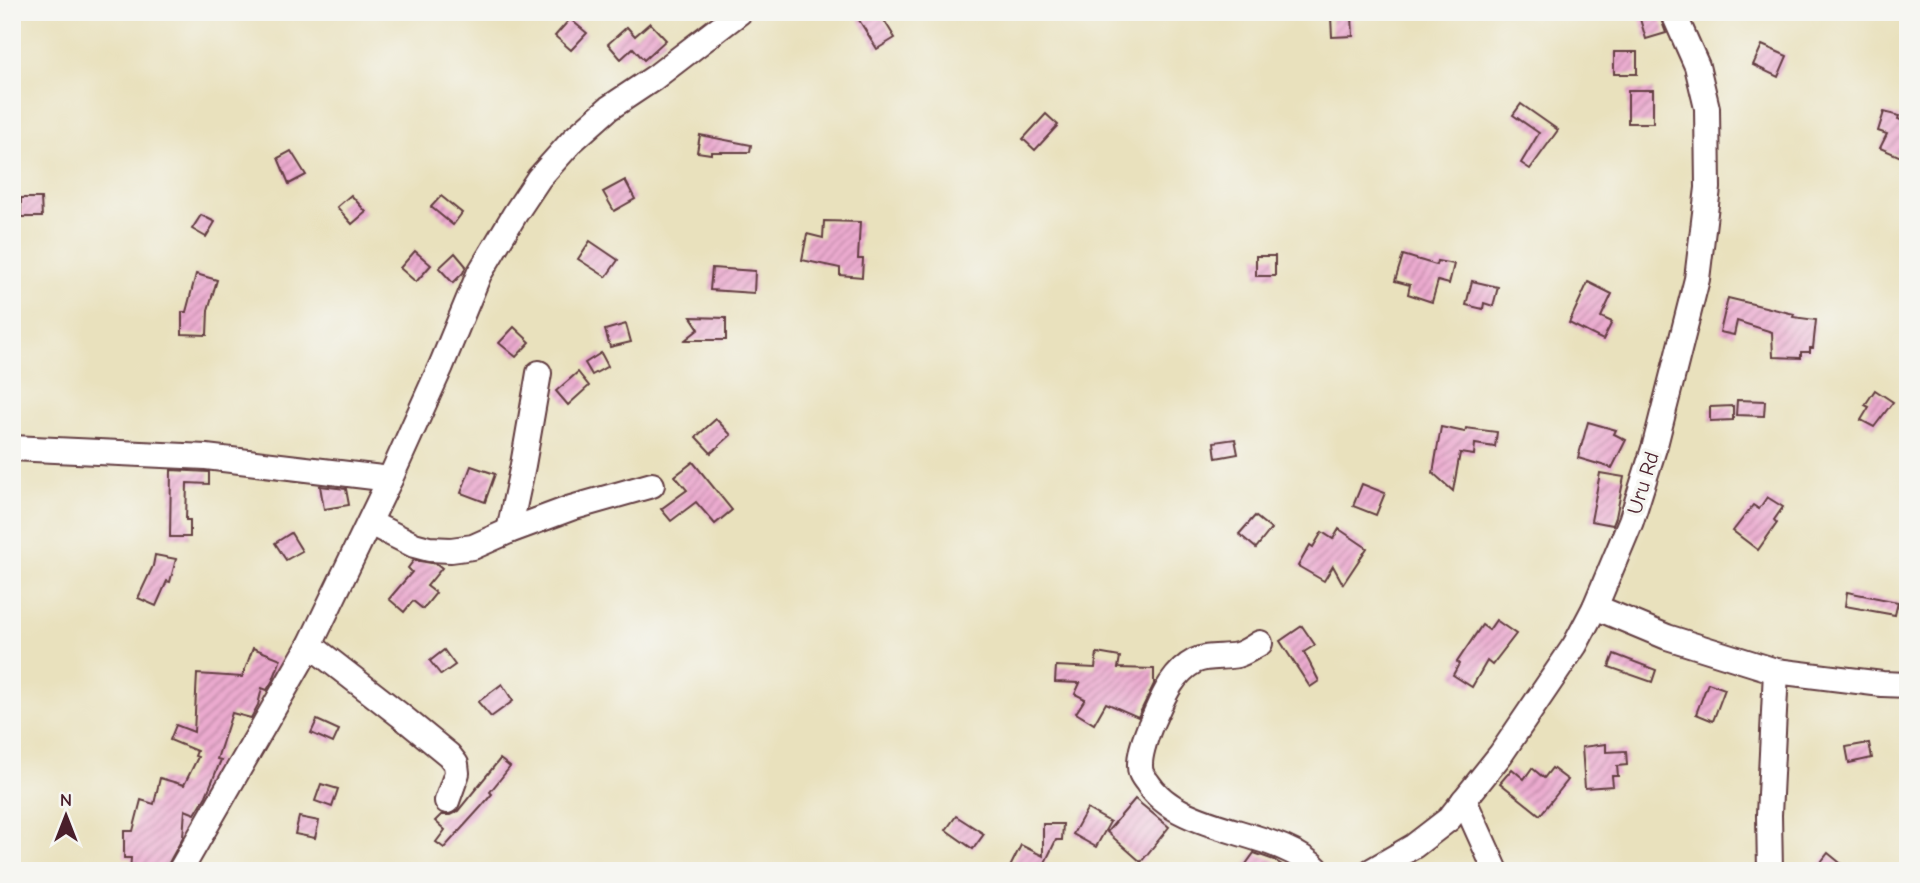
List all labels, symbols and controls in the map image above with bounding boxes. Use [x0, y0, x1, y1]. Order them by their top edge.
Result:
street label: Uru Rd [1622, 449, 1664, 517]
north arrow [32, 782, 102, 852]
text: N [60, 789, 72, 811]

